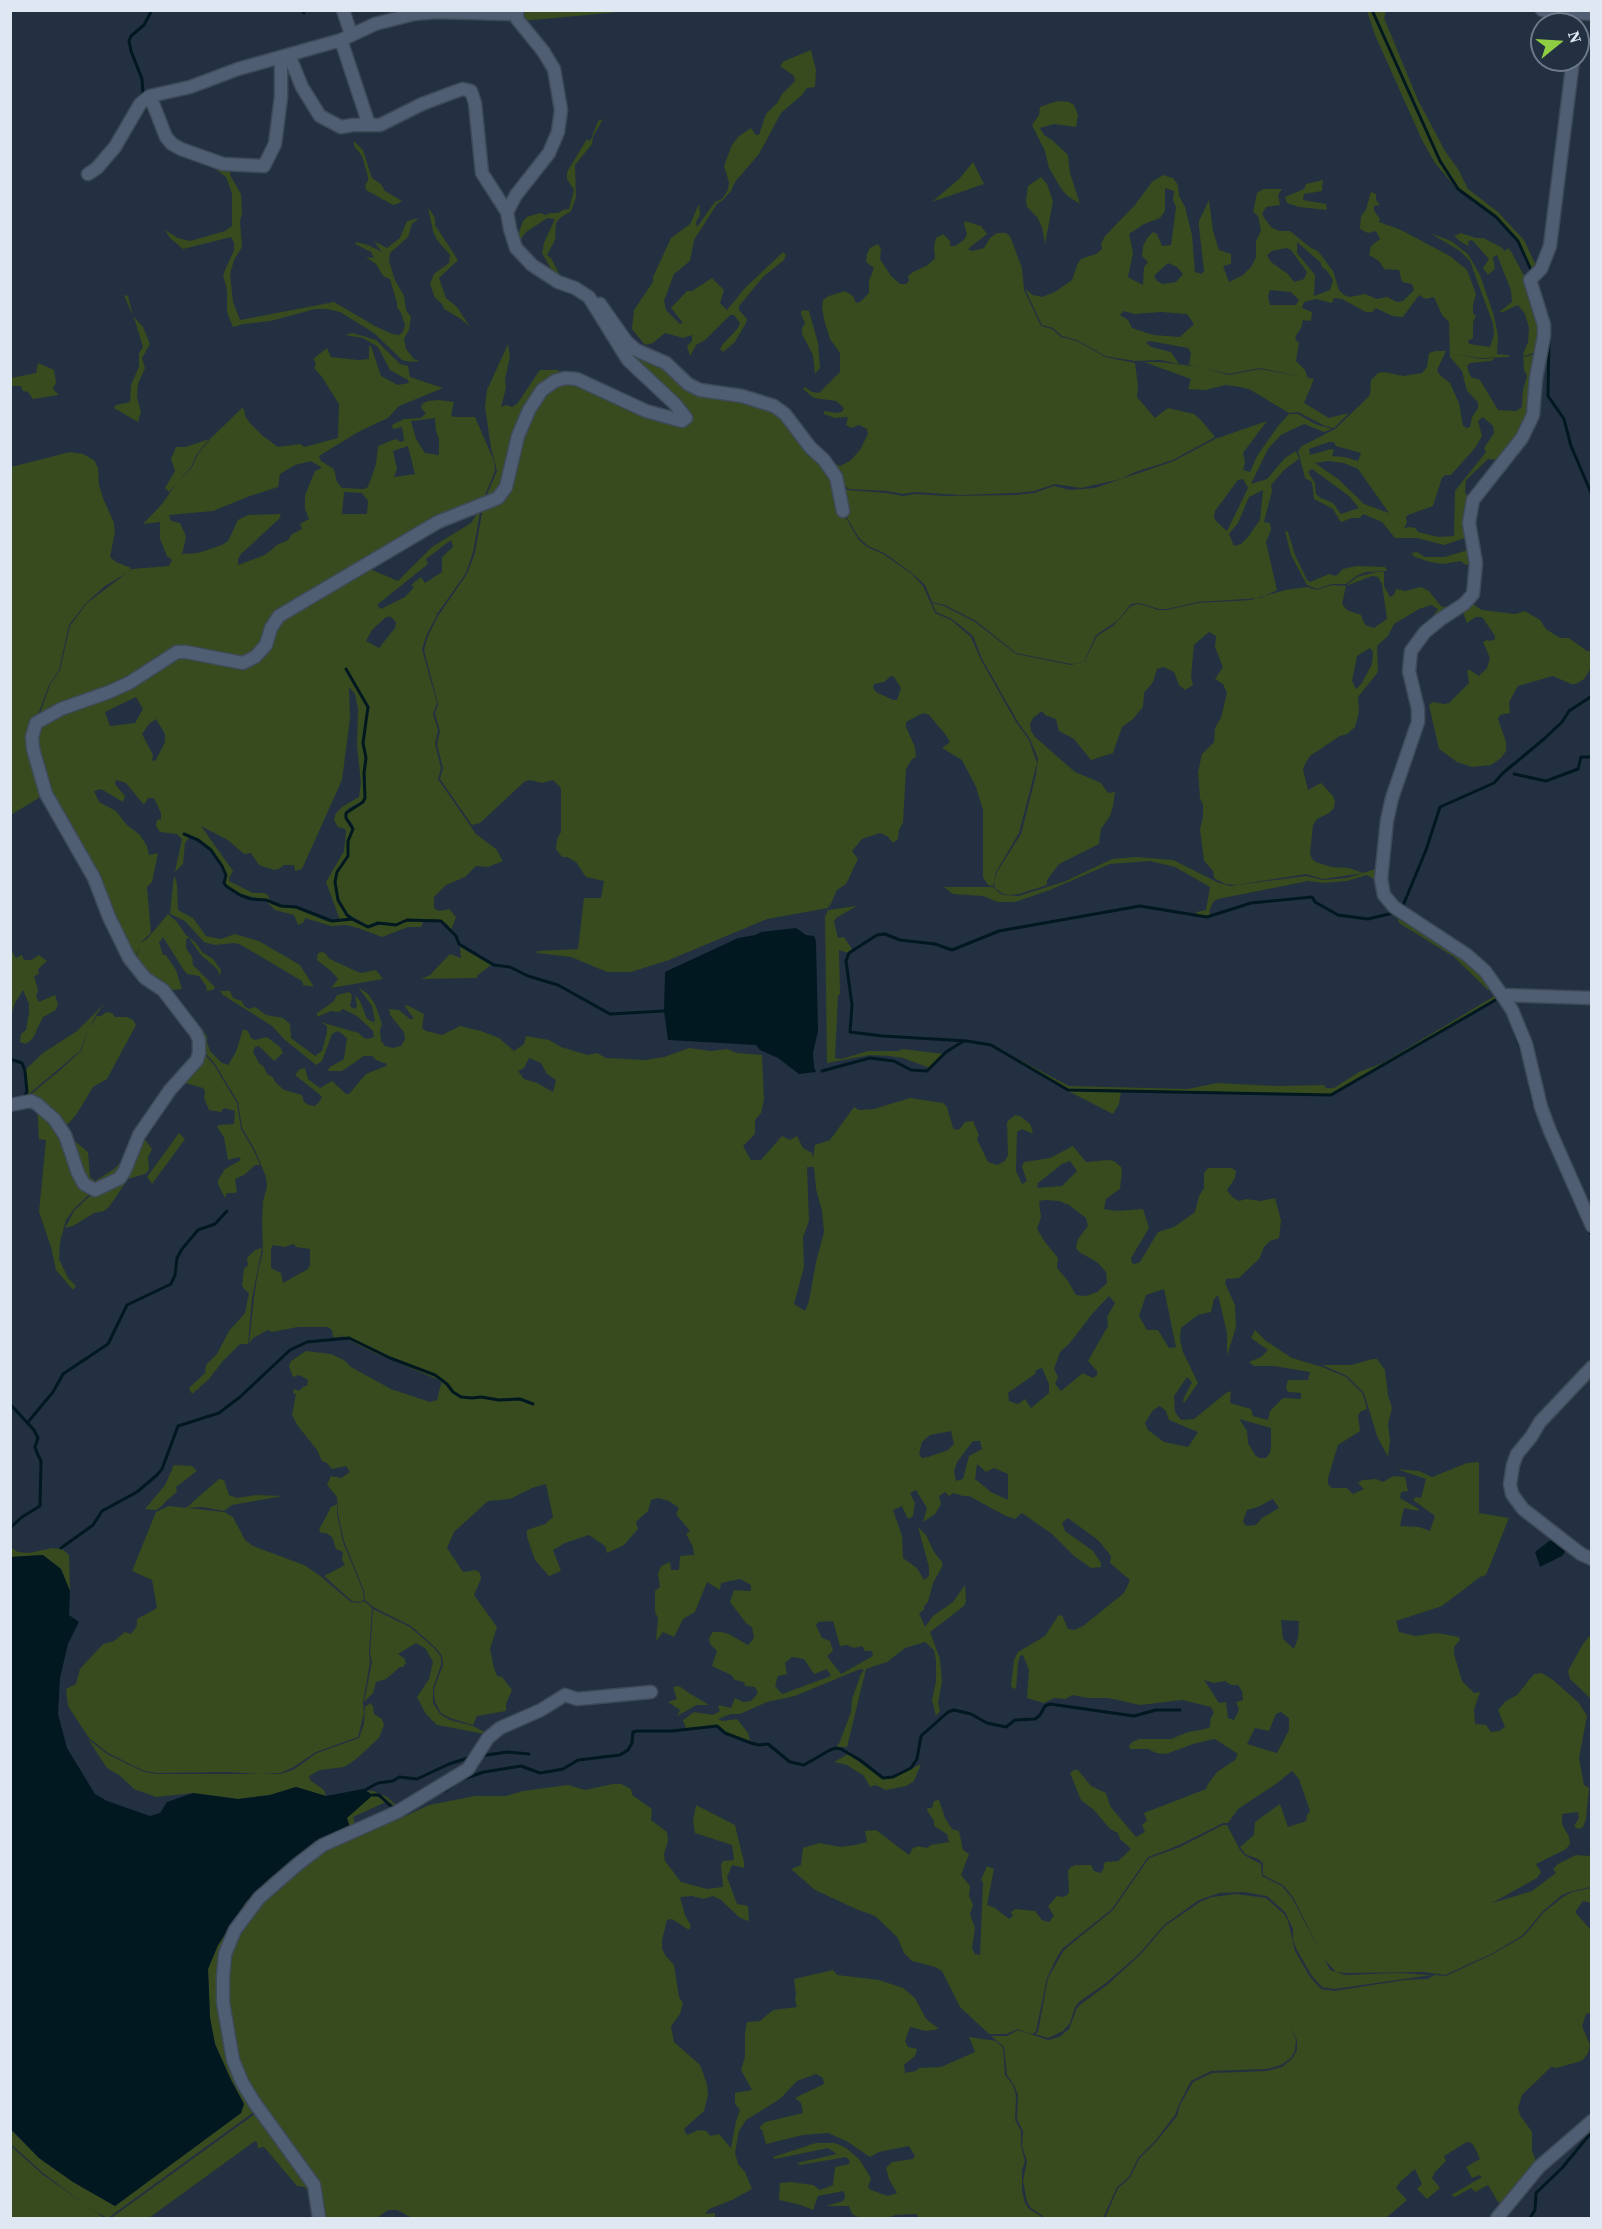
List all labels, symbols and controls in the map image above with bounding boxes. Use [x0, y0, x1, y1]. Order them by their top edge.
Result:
north arrow [1530, 12, 1590, 72]
text: N [1563, 28, 1587, 46]

